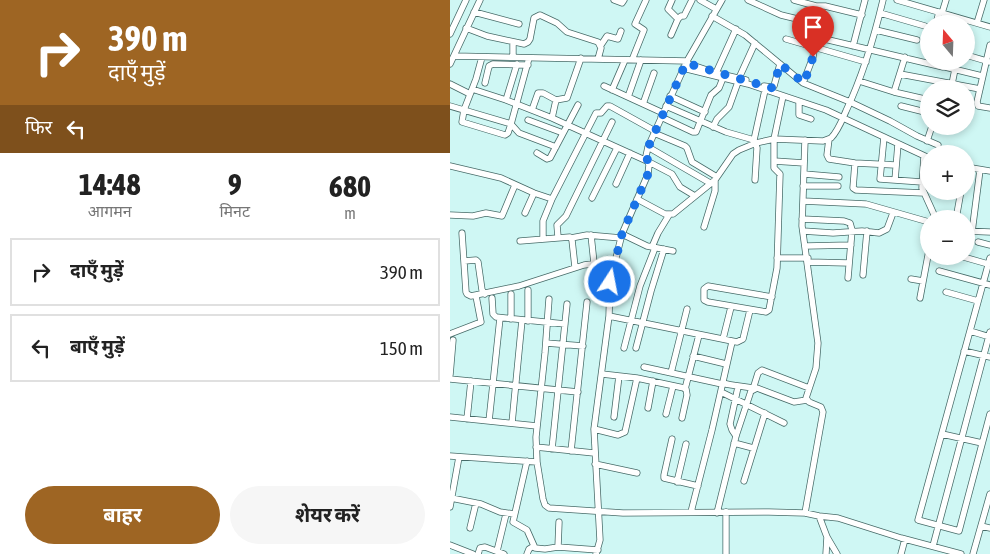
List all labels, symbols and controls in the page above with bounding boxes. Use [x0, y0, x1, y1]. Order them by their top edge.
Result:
pin [792, 6, 834, 57]
icon: arrive [799, 13, 827, 41]
north arrow [920, 15, 975, 70]
map controls [920, 15, 975, 265]
text: 390 m [108, 18, 187, 58]
icon: right [25, 20, 90, 85]
text: दाएँ मुड़ें [108, 59, 166, 85]
button: layers [920, 80, 975, 135]
icon: left [62, 115, 90, 143]
text: फिर [25, 116, 52, 138]
button: + [920, 145, 975, 200]
text: 14:48 [79, 167, 141, 201]
text: 9 [228, 167, 242, 201]
text: 680 [329, 169, 371, 203]
text: आगमन [88, 202, 132, 220]
text: मिनट [219, 202, 250, 220]
text: m [344, 204, 356, 222]
button: − [920, 210, 975, 265]
position arrow [583, 255, 635, 307]
icon: right [27, 258, 55, 286]
text: दाएँ मुड़ें [70, 259, 124, 281]
text: 390 m [380, 261, 423, 283]
icon: left [27, 334, 55, 362]
text: बाएँ मुड़ें [70, 335, 125, 357]
text: 150 m [380, 337, 423, 359]
button: बाहर [25, 486, 220, 544]
button: शेयर करें [230, 486, 425, 544]

